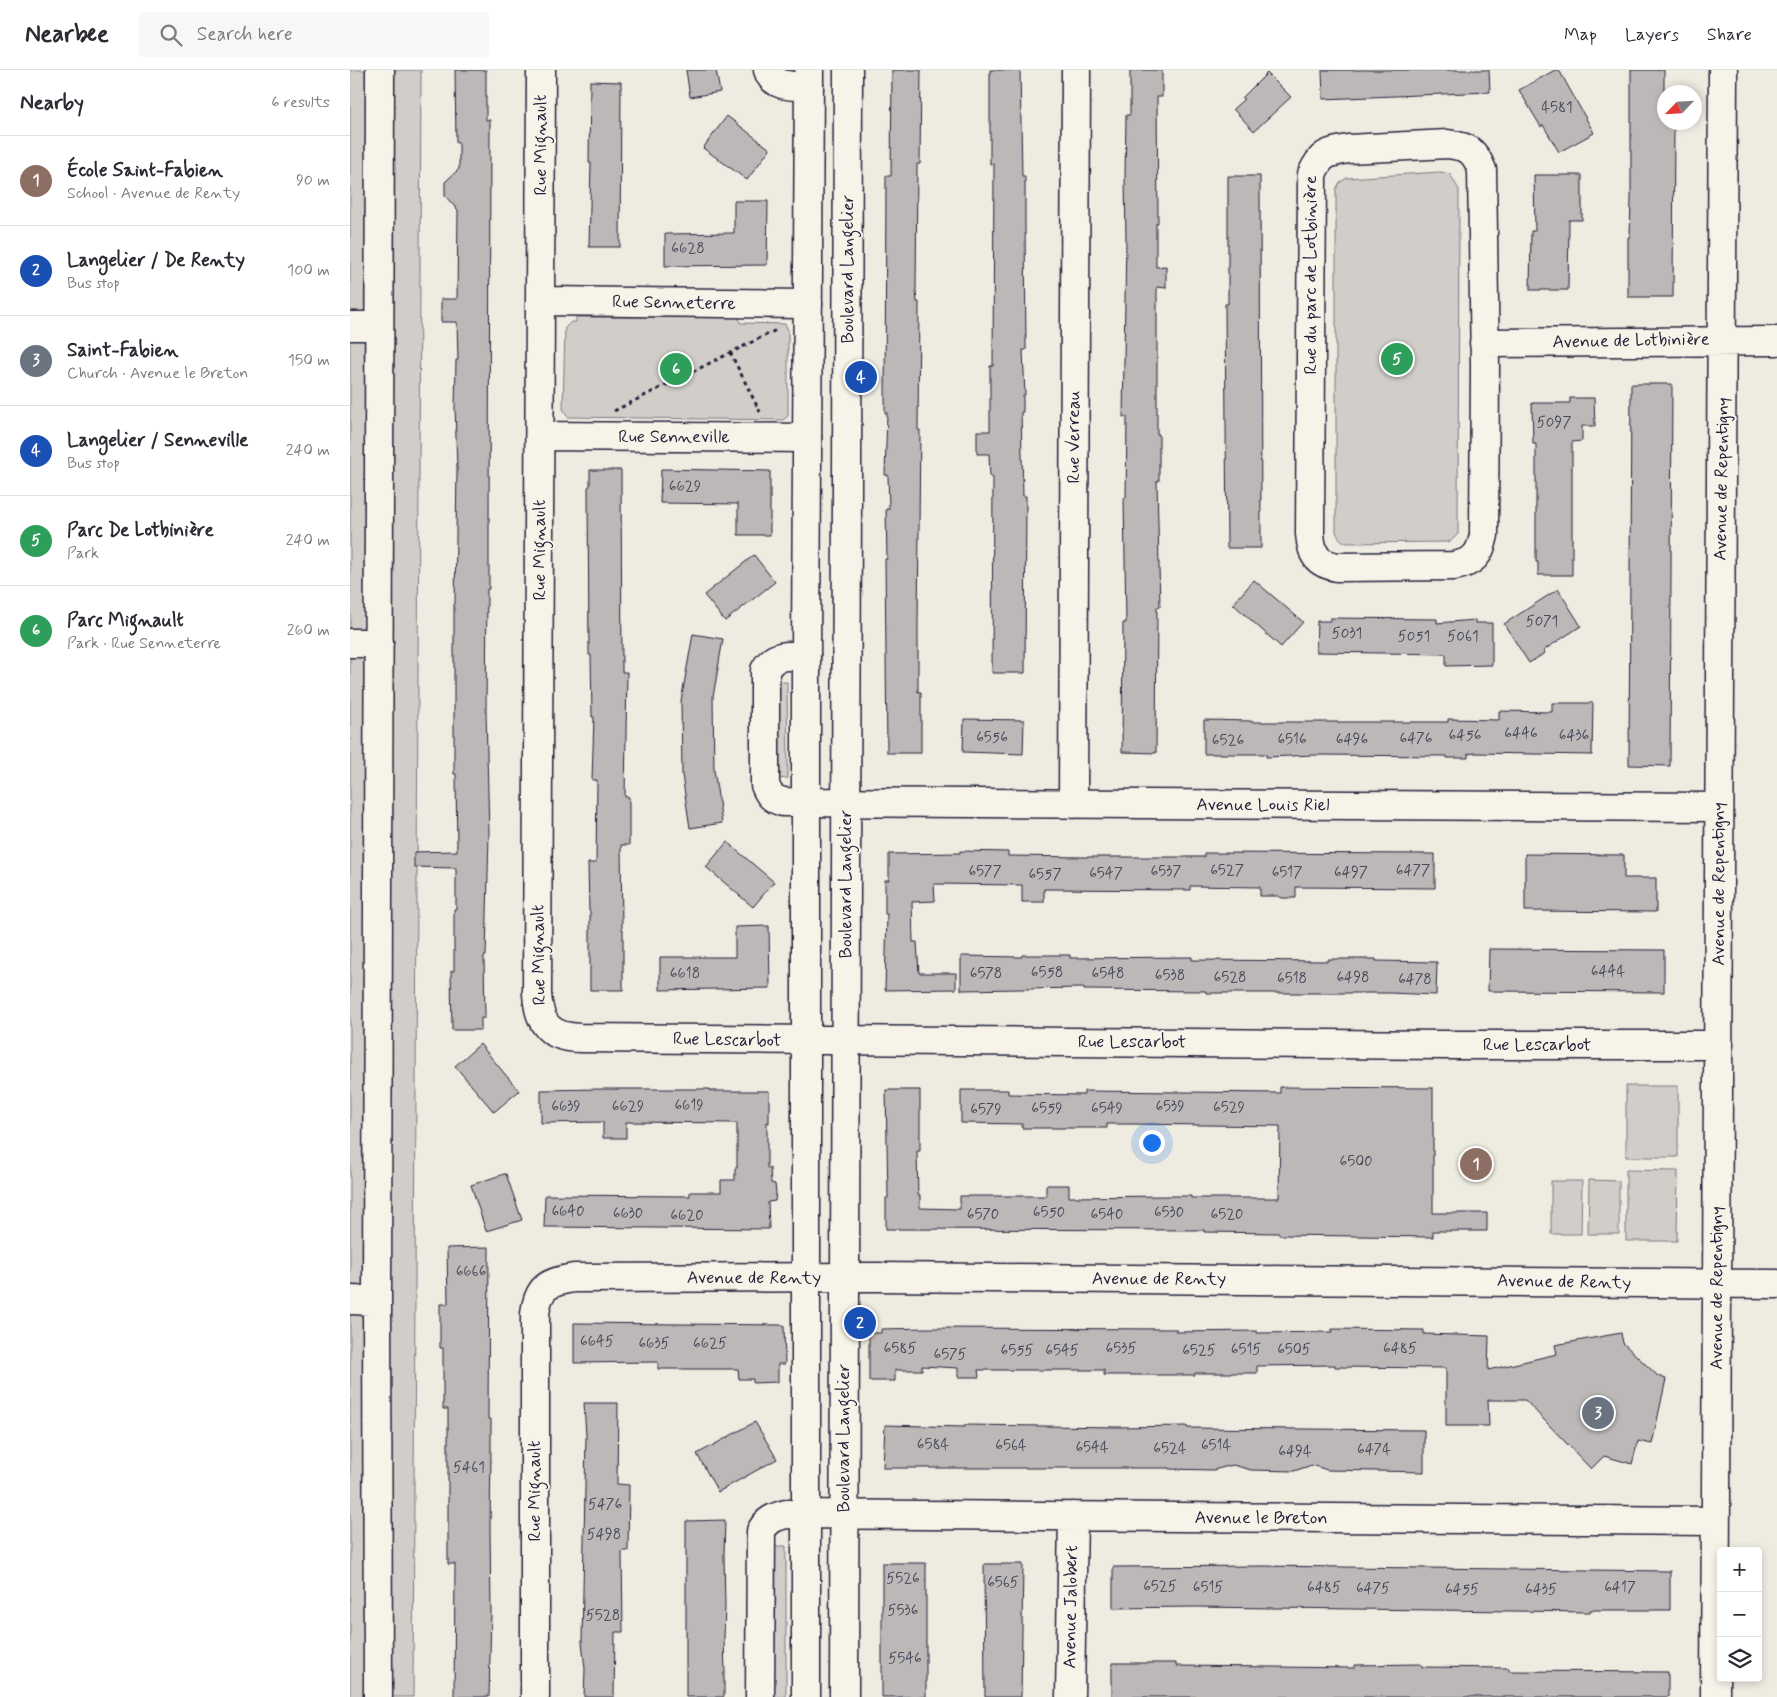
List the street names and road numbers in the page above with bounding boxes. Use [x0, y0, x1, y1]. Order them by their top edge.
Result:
street label: Rue Mignault [529, 94, 555, 195]
street label: Rue du parc de Lotbinière [1299, 175, 1323, 375]
street label: Boulevard Langelier [836, 194, 862, 343]
street label: Rue Senneterre [612, 290, 736, 316]
street label: Avenue de Lotbinière [1552, 328, 1710, 354]
street label: Rue Verreau [1062, 390, 1086, 483]
street label: Avenue de Repentigny [1709, 397, 1735, 561]
street label: Rue Senneville [618, 425, 730, 449]
street label: Rue Mignault [528, 499, 554, 600]
street label: Avenue Louis Riel [1196, 793, 1330, 817]
street label: Avenue de Repentigny [1707, 802, 1731, 966]
street label: Boulevard Langelier [834, 809, 860, 958]
street label: Rue Mignault [526, 904, 554, 1006]
street label: Rue Lescarbot [673, 1027, 781, 1053]
street label: Rue Lescarbot [1078, 1030, 1186, 1054]
street label: Rue Lescarbot [1483, 1033, 1591, 1057]
street label: Avenue de Repentigny [1705, 1206, 1729, 1370]
street label: Avenue de Renty [687, 1266, 821, 1290]
street label: Avenue de Renty [1092, 1267, 1226, 1291]
street label: Avenue de Renty [1497, 1269, 1631, 1295]
street label: Boulevard Langelier [832, 1363, 858, 1512]
street label: Rue Mignault [523, 1440, 549, 1541]
street label: Avenue le Breton [1194, 1506, 1328, 1530]
street label: Avenue Jalobert [1058, 1545, 1084, 1669]

